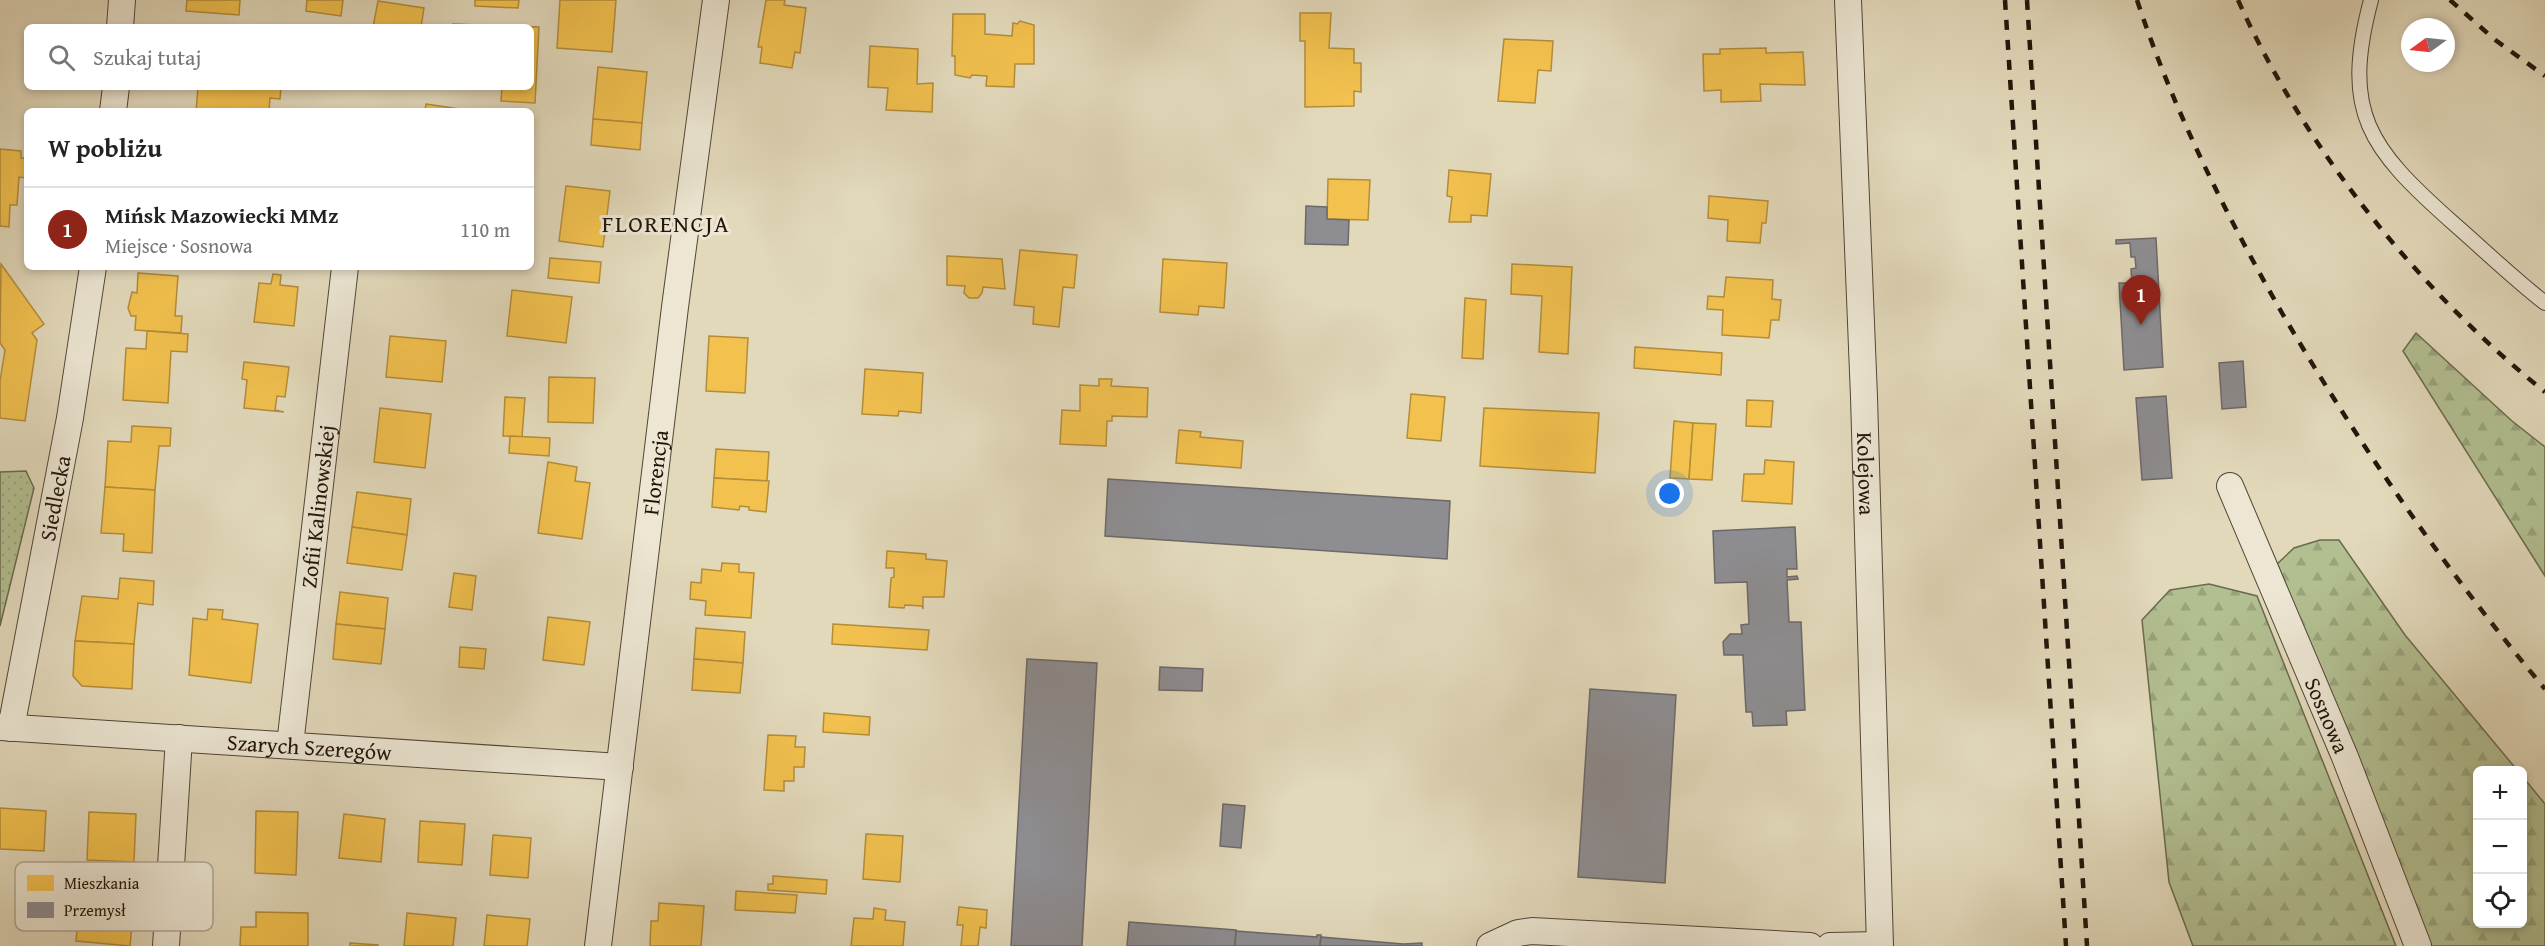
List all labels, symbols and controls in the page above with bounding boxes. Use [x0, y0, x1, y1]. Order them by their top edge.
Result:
north arrow [2401, 18, 2455, 72]
search box [24, 24, 534, 90]
icon: search [45, 41, 78, 74]
text: Szukaj tutaj [93, 41, 201, 73]
text: W pobliżu [48, 128, 162, 167]
text: Mińsk Mazowiecki MMz [105, 199, 338, 231]
district label: FLORENCJA [602, 206, 730, 241]
text: 1 [62, 215, 73, 244]
text: 110 m [460, 215, 510, 244]
text: Miejsce · Sosnowa [105, 231, 252, 260]
pin: 1 [2122, 276, 2160, 325]
street label: Zofii Kalinowskiej [292, 423, 343, 590]
street label: Florencja [634, 427, 676, 517]
street label: Kolejowa [1849, 432, 1883, 516]
street label: Siedlecka [31, 452, 79, 544]
your location [1655, 479, 1684, 508]
street label: Sosnowa [2297, 672, 2358, 759]
street label: Szarych Szeregów [226, 726, 393, 768]
map controls [2473, 766, 2527, 928]
button: + [2473, 766, 2527, 820]
button: − [2473, 820, 2527, 874]
legend [15, 862, 213, 931]
text: Mieszkania [64, 871, 140, 895]
button: locate [2473, 874, 2527, 928]
text: Przemysł [64, 898, 126, 922]

